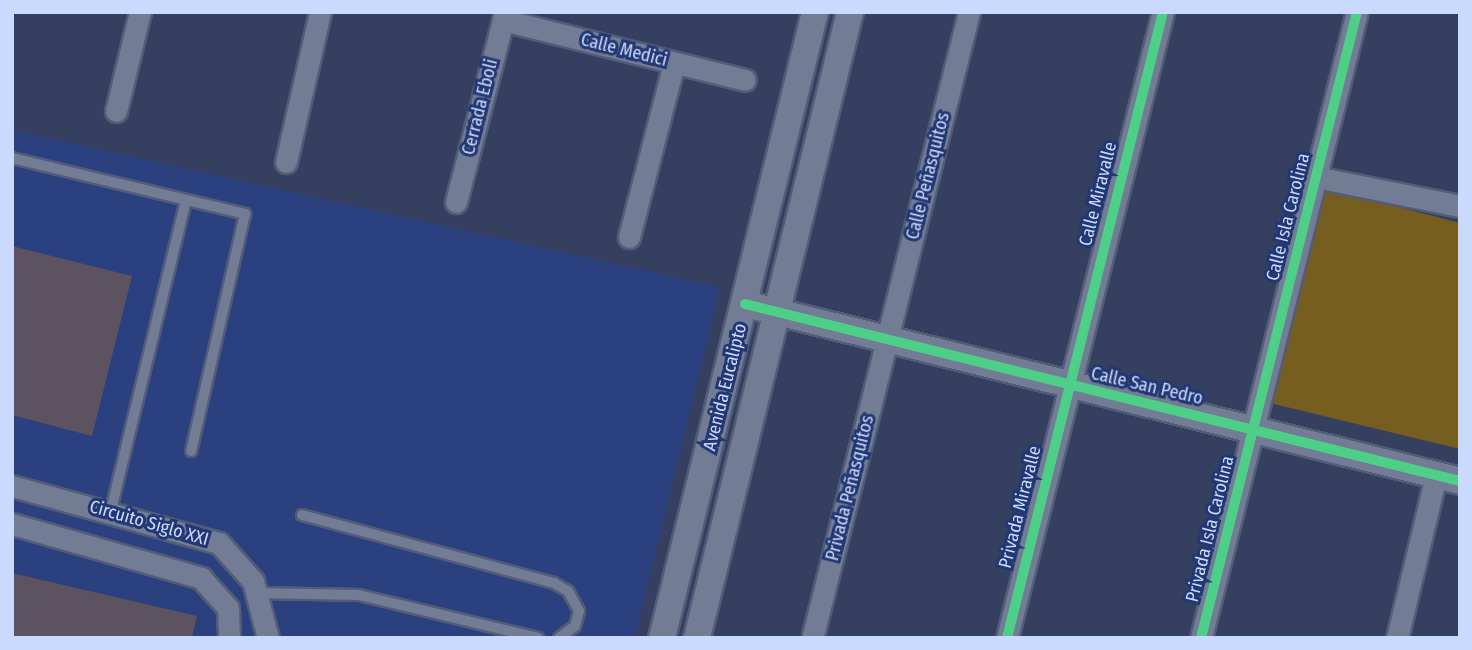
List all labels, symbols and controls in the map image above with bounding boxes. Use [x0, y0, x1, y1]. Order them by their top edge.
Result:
street label: Calle Medici [579, 29, 669, 71]
street label: Cerrada Eboli [458, 57, 502, 157]
street label: Calle Peñasquitos [902, 110, 954, 242]
street label: Calle Miravalle [1075, 140, 1121, 248]
street label: Calle Isla Carolina [1262, 151, 1314, 283]
street label: Avenida Eucalipto [699, 321, 751, 453]
street label: Calle San Pedro [1089, 363, 1205, 409]
street label: Privada Peñasquitos [821, 413, 879, 563]
street label: Privada Miravalle [994, 444, 1046, 570]
street label: Privada Isla Carolina [1181, 454, 1239, 604]
street label: Circuito Siglo XXI [87, 496, 211, 550]

